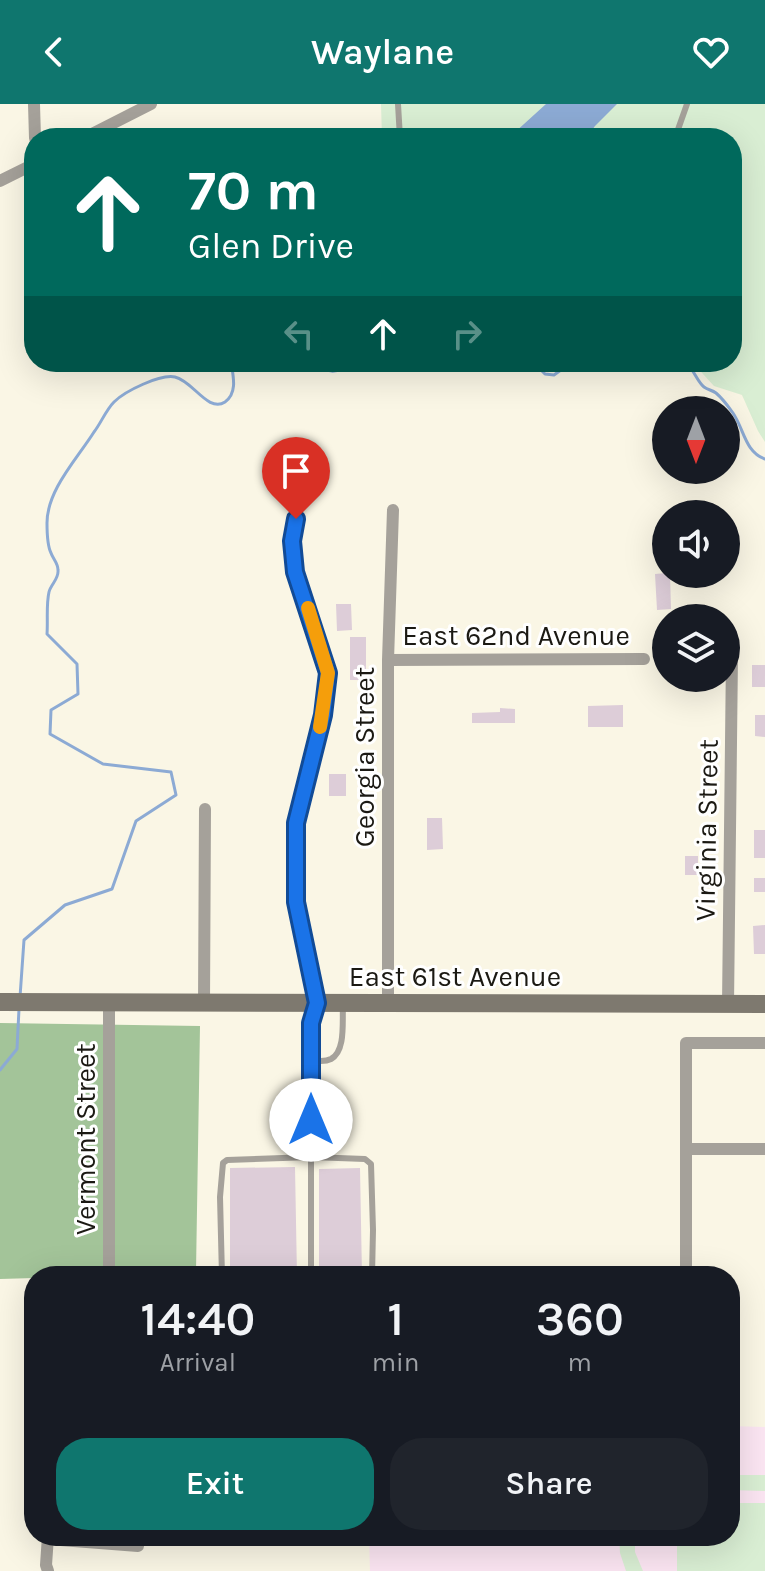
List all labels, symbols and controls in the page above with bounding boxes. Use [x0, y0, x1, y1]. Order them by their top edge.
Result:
icon: back [32, 30, 76, 74]
icon: heart [689, 30, 733, 74]
text: Waylane [311, 31, 454, 73]
text: 70 m [188, 158, 319, 223]
icon: ahead [56, 160, 160, 264]
text: Glen Drive [188, 225, 354, 267]
icon: left [277, 312, 321, 356]
icon: ahead [361, 312, 405, 356]
icon: right [445, 312, 489, 356]
north arrow [652, 396, 740, 484]
map controls [652, 396, 740, 692]
pin [262, 437, 330, 519]
icon: arrive [274, 449, 318, 493]
button: sound [652, 500, 740, 588]
button: layers [652, 604, 740, 692]
street label: East 62nd Avenue [402, 619, 630, 652]
street label: Georgia Street [348, 667, 381, 847]
street label: Virginia Street [688, 739, 725, 921]
street label: East 61st Avenue [349, 960, 561, 993]
street label: Vermont Street [69, 1043, 102, 1235]
position arrow [269, 1078, 353, 1162]
text: 14:40 [140, 1291, 255, 1347]
text: 1 [387, 1291, 404, 1347]
text: 360 [536, 1291, 624, 1347]
text: Arrival [160, 1347, 236, 1378]
text: min [372, 1347, 420, 1378]
text: m [568, 1347, 592, 1378]
button: Exit [56, 1438, 374, 1530]
button: Share [390, 1438, 708, 1530]

